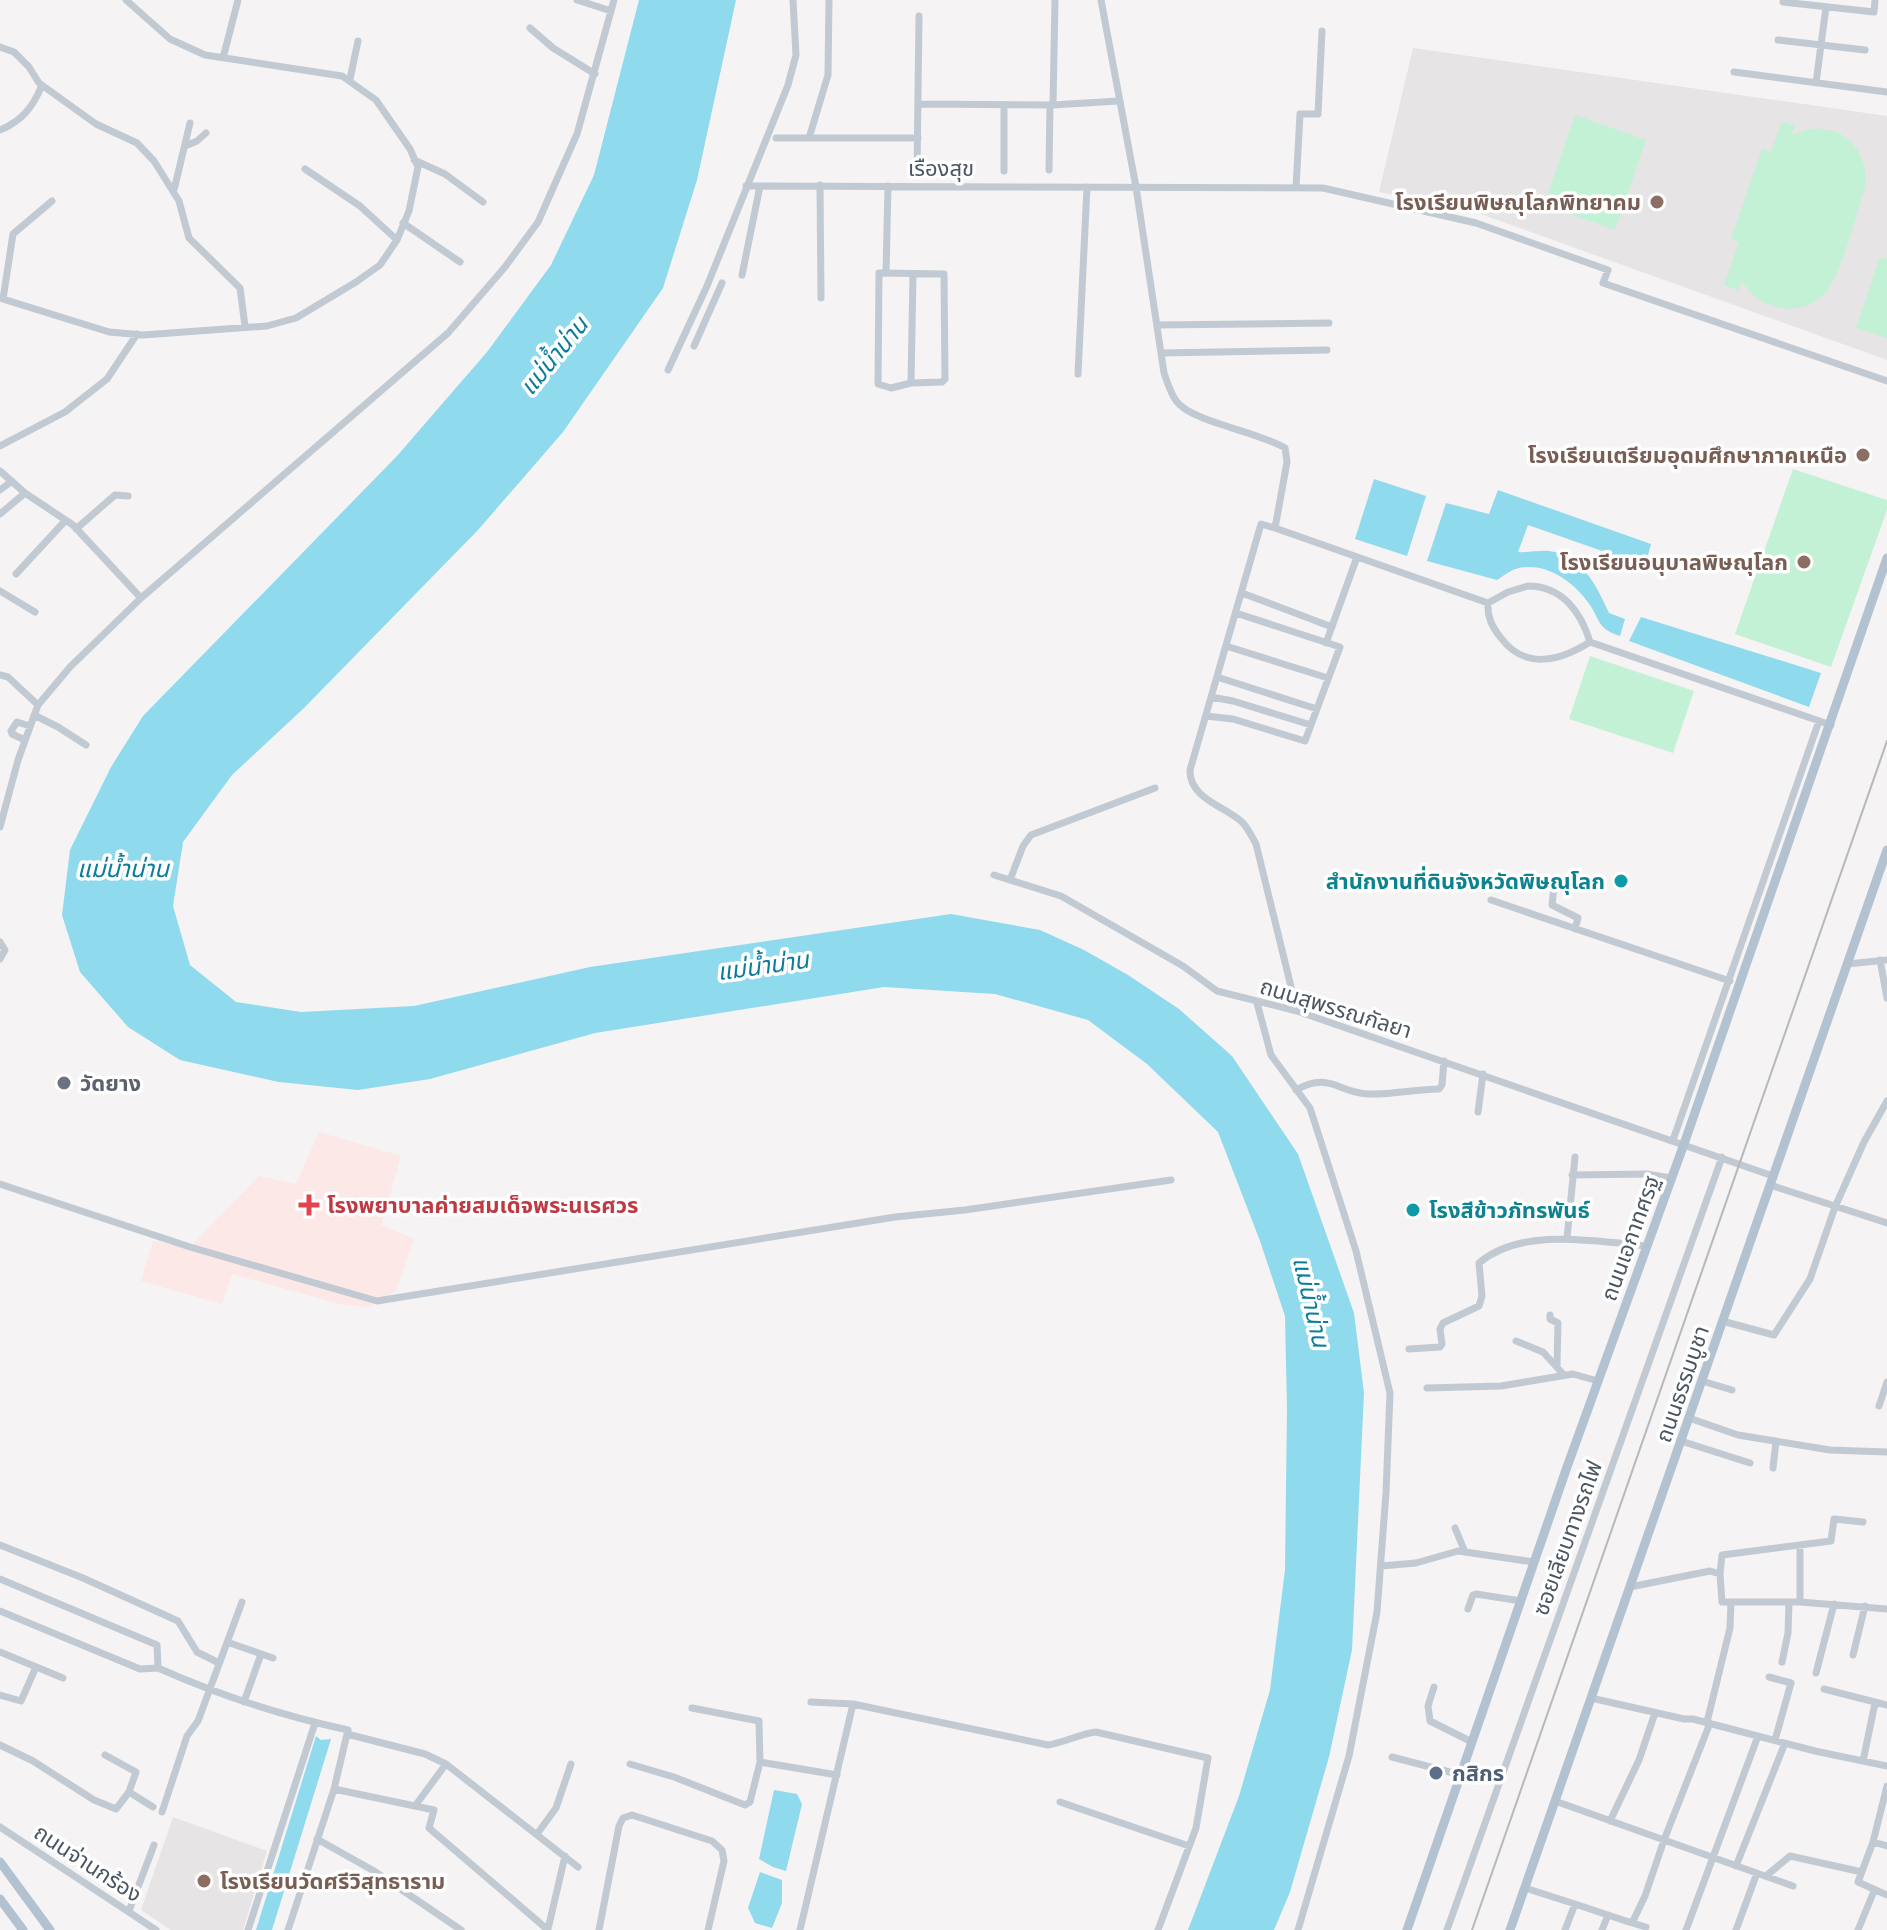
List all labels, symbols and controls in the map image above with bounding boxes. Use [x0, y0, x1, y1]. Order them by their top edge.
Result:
street label: เรืองสุข [908, 153, 974, 182]
place label: โรงเรียนพิษณุโลกพิทยาคม [1395, 187, 1641, 216]
marker: โรงเรียนพิษณุโลกพิทยาคม [1648, 193, 1666, 211]
water label: แม่น้ำน่าน [512, 309, 595, 401]
place label: โรงเรียนเตรียมอุดมศึกษาภาคเหนือ [1528, 440, 1847, 469]
marker: โรงเรียนเตรียมอุดมศึกษาภาคเหนือ [1854, 446, 1872, 464]
place label: โรงเรียนอนุบาลพิษณุโลก [1560, 547, 1788, 576]
marker: โรงเรียนอนุบาลพิษณุโลก [1795, 553, 1813, 571]
water label: แม่น้ำน่าน [77, 852, 170, 884]
place label: สำนักงานที่ดินจังหวัดพิษณุโลก [1326, 866, 1605, 895]
marker: สำนักงานที่ดินจังหวัดพิษณุโลก [1612, 872, 1630, 890]
water label: แม่น้ำน่าน [715, 943, 812, 987]
street label: ถนนสุพรรณกัลยา [1257, 971, 1416, 1044]
place label: วัดยาง [80, 1068, 141, 1097]
marker: วัดยาง [55, 1074, 73, 1092]
street label: ถนนเอกาทศรฐ [1593, 1171, 1666, 1304]
place label: โรงพยาบาลค่ายสมเด็จพระนเรศวร [327, 1190, 638, 1219]
marker: โรงพยาบาลค่ายสมเด็จพระนเรศวร [298, 1194, 320, 1216]
place label: โรงสีข้าวภัทรพันธ์ [1429, 1195, 1590, 1224]
marker: โรงสีข้าวภัทรพันธ์ [1404, 1201, 1422, 1219]
water label: แม่น้ำน่าน [1286, 1253, 1338, 1351]
street label: ถนนธรรมบูชา [1648, 1322, 1715, 1446]
street label: ซอยเลียบทางรถไฟ [1525, 1457, 1608, 1619]
place label: กสิกร [1452, 1758, 1504, 1787]
marker: กสิกร [1427, 1764, 1445, 1782]
street label: ถนนจ่านกร้อง [29, 1817, 148, 1908]
place label: โรงเรียนวัดศรีวิสุทธาราม [220, 1866, 445, 1895]
marker: โรงเรียนวัดศรีวิสุทธาราม [195, 1872, 213, 1890]

